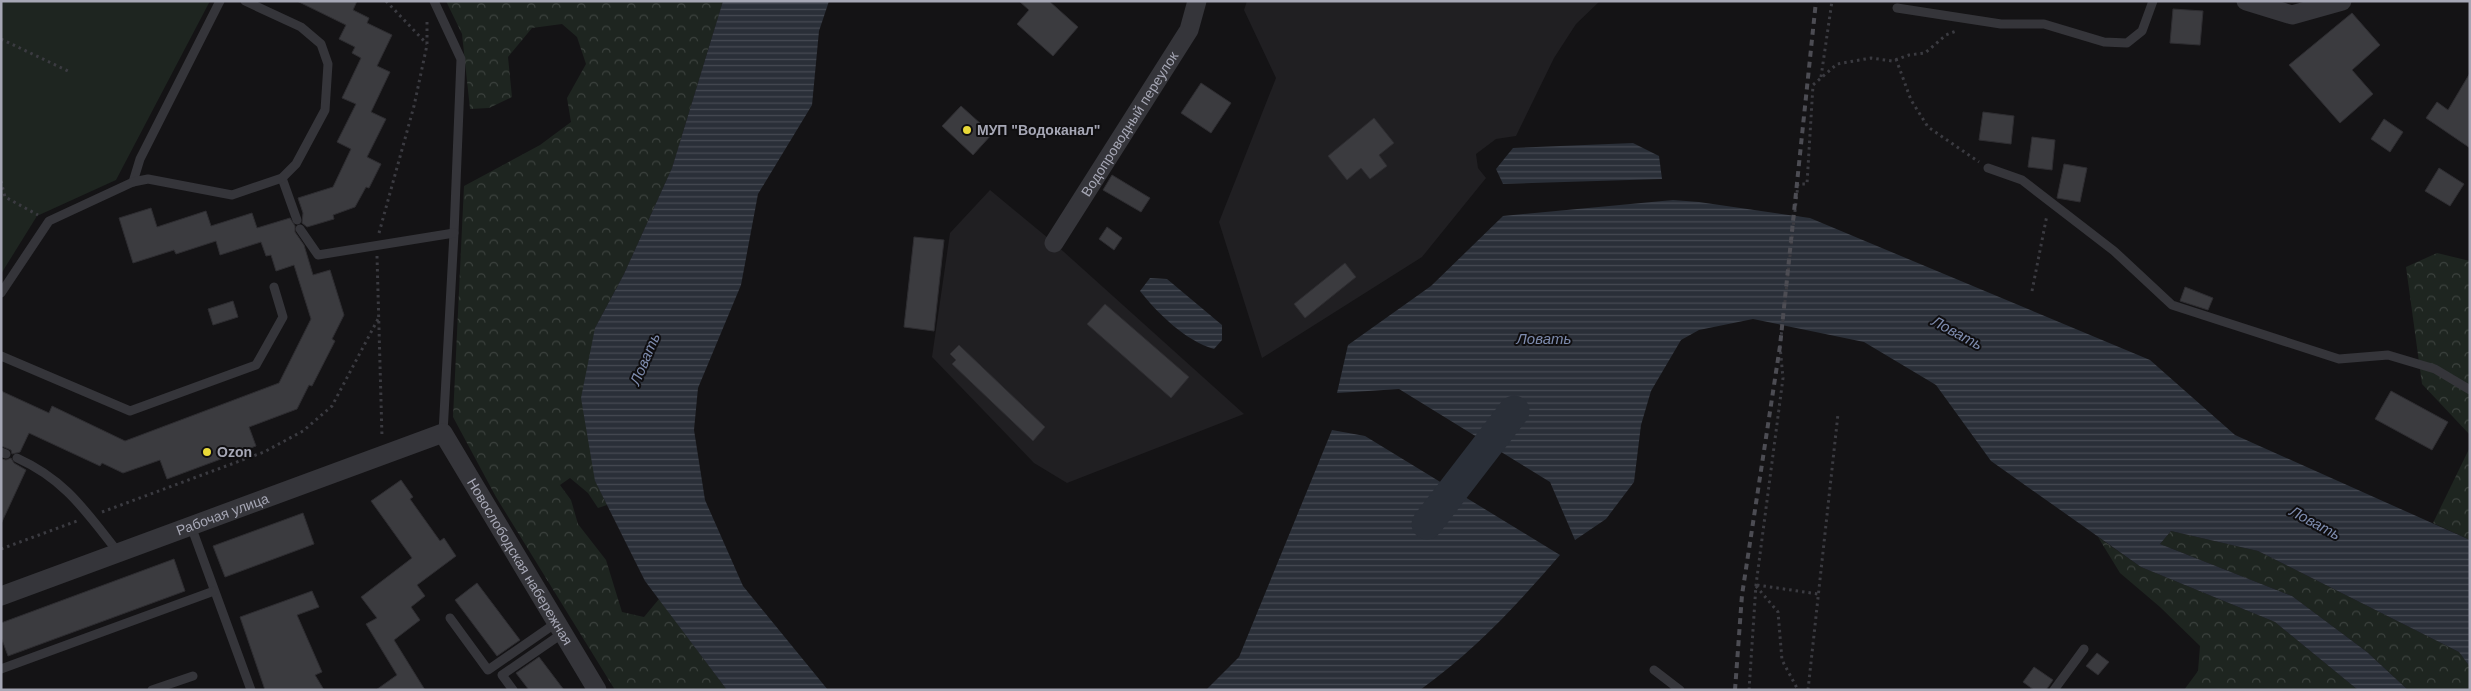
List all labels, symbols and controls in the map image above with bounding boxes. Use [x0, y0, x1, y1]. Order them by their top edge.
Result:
street label: Водопроводный переулок [1078, 48, 1182, 199]
place label: МУП "Водоканал" [977, 122, 1100, 138]
marker: МУП "Водоканал" [961, 124, 973, 136]
water label: Ловать [1928, 312, 1986, 353]
water label: Ловать [626, 330, 663, 388]
water label: Ловать [1516, 330, 1572, 347]
place label: Ozon [217, 444, 252, 460]
marker: Ozon [201, 446, 213, 458]
street label: Новослободская набережная [464, 475, 576, 648]
street label: Рабочая улица [174, 490, 271, 539]
water label: Ловать [2286, 502, 2344, 543]

